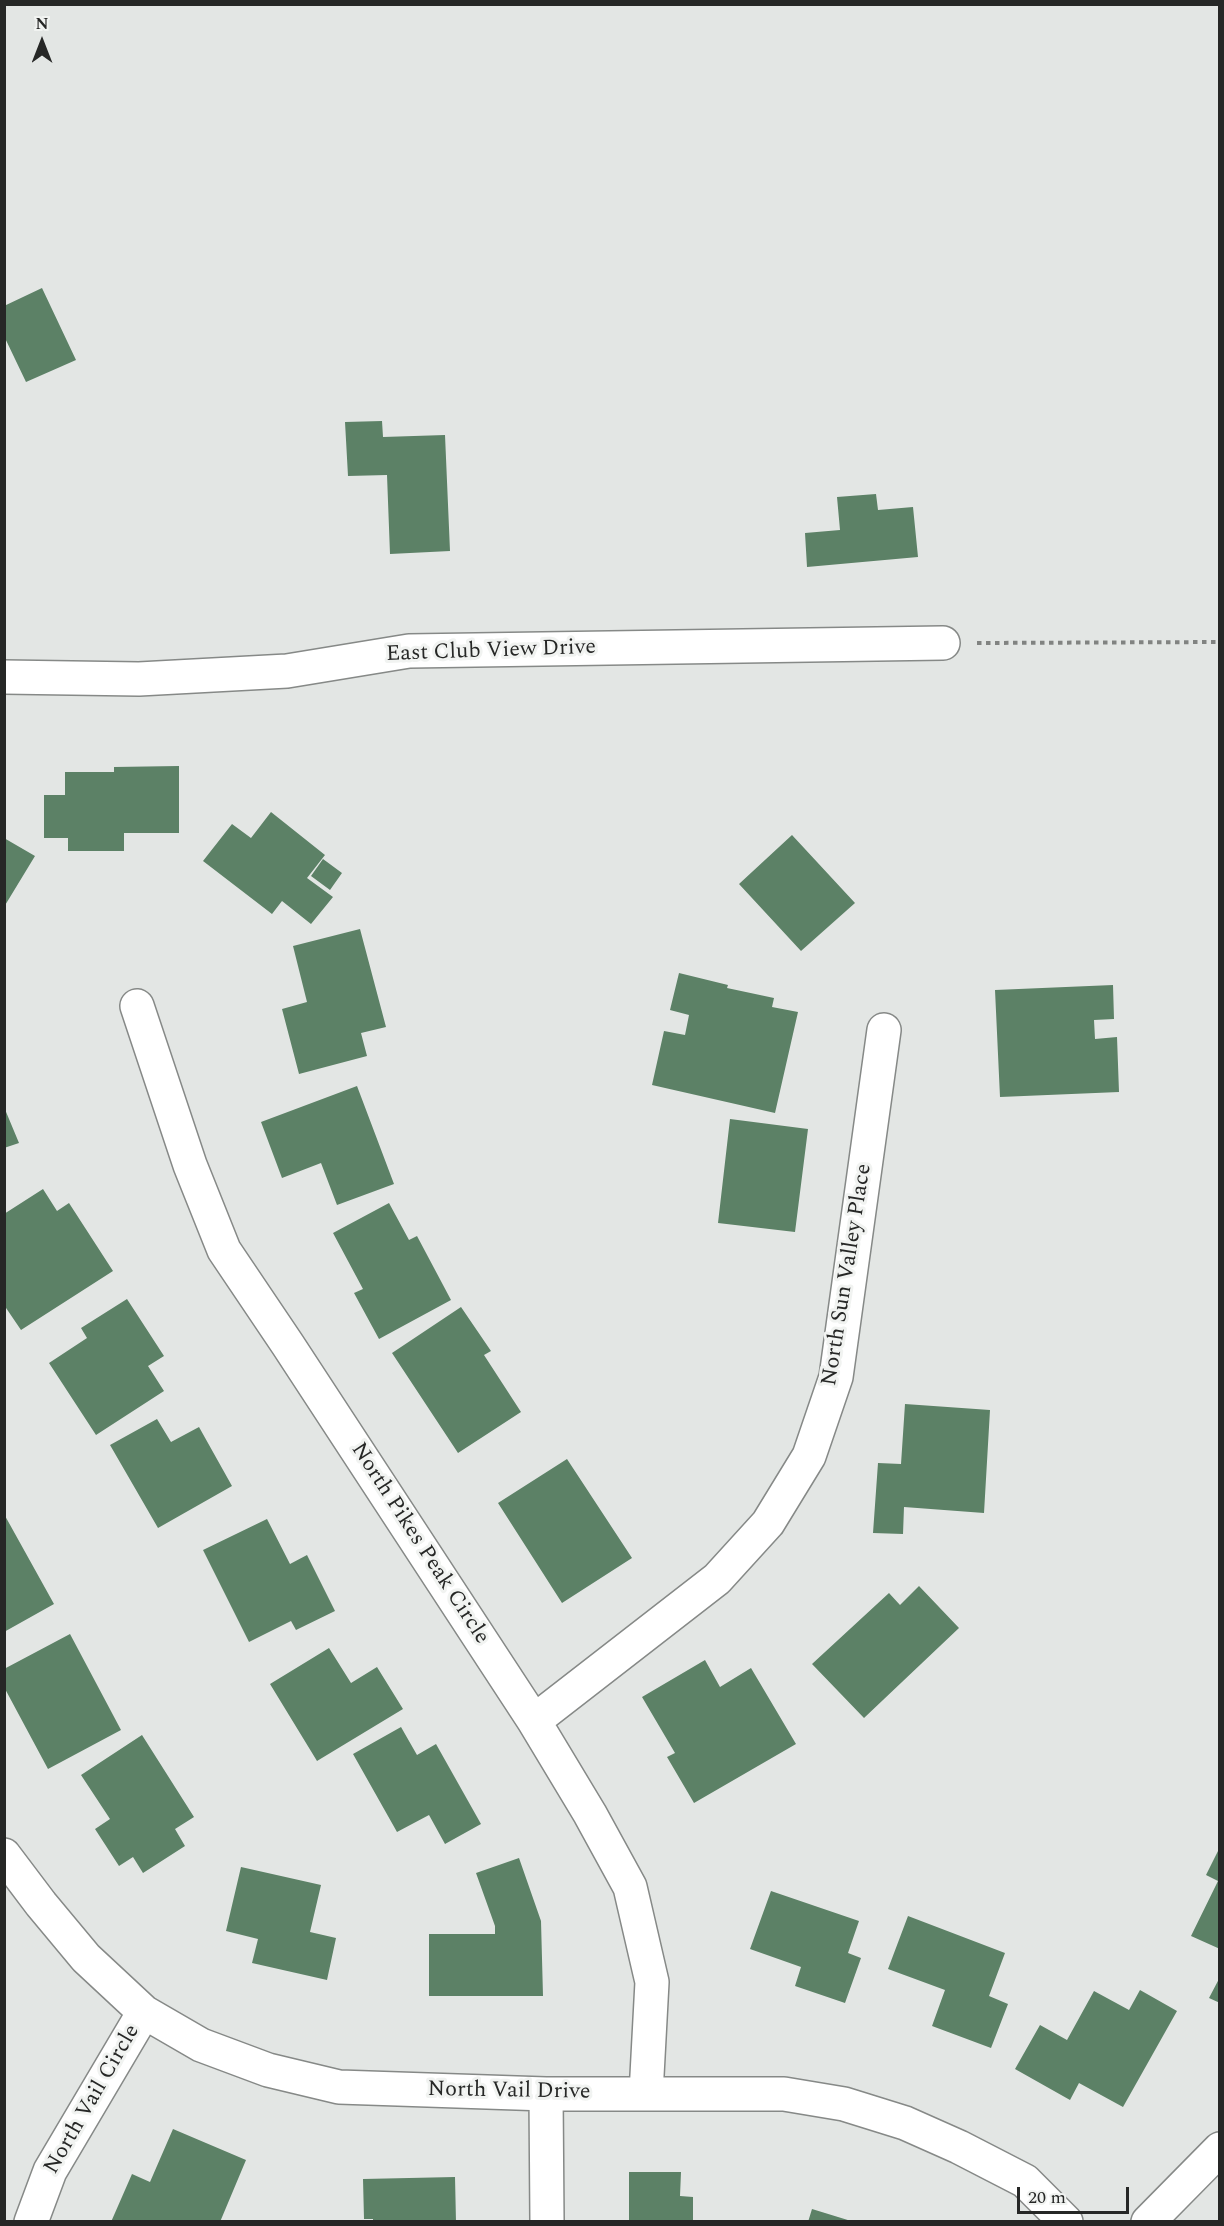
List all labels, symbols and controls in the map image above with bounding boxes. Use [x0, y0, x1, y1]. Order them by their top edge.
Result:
north arrow [12, 12, 72, 72]
text: N [35, 12, 49, 36]
street label: East Club View Drive [386, 635, 596, 669]
street label: North Sun Valley Place [817, 1162, 879, 1388]
street label: North Pikes Peak Circle [344, 1438, 494, 1650]
street label: North Vail Circle [39, 2021, 147, 2179]
street label: North Vail Drive [427, 2077, 591, 2107]
scale bar [1020, 2175, 1132, 2213]
text: 20 m [1028, 2184, 1066, 2211]

